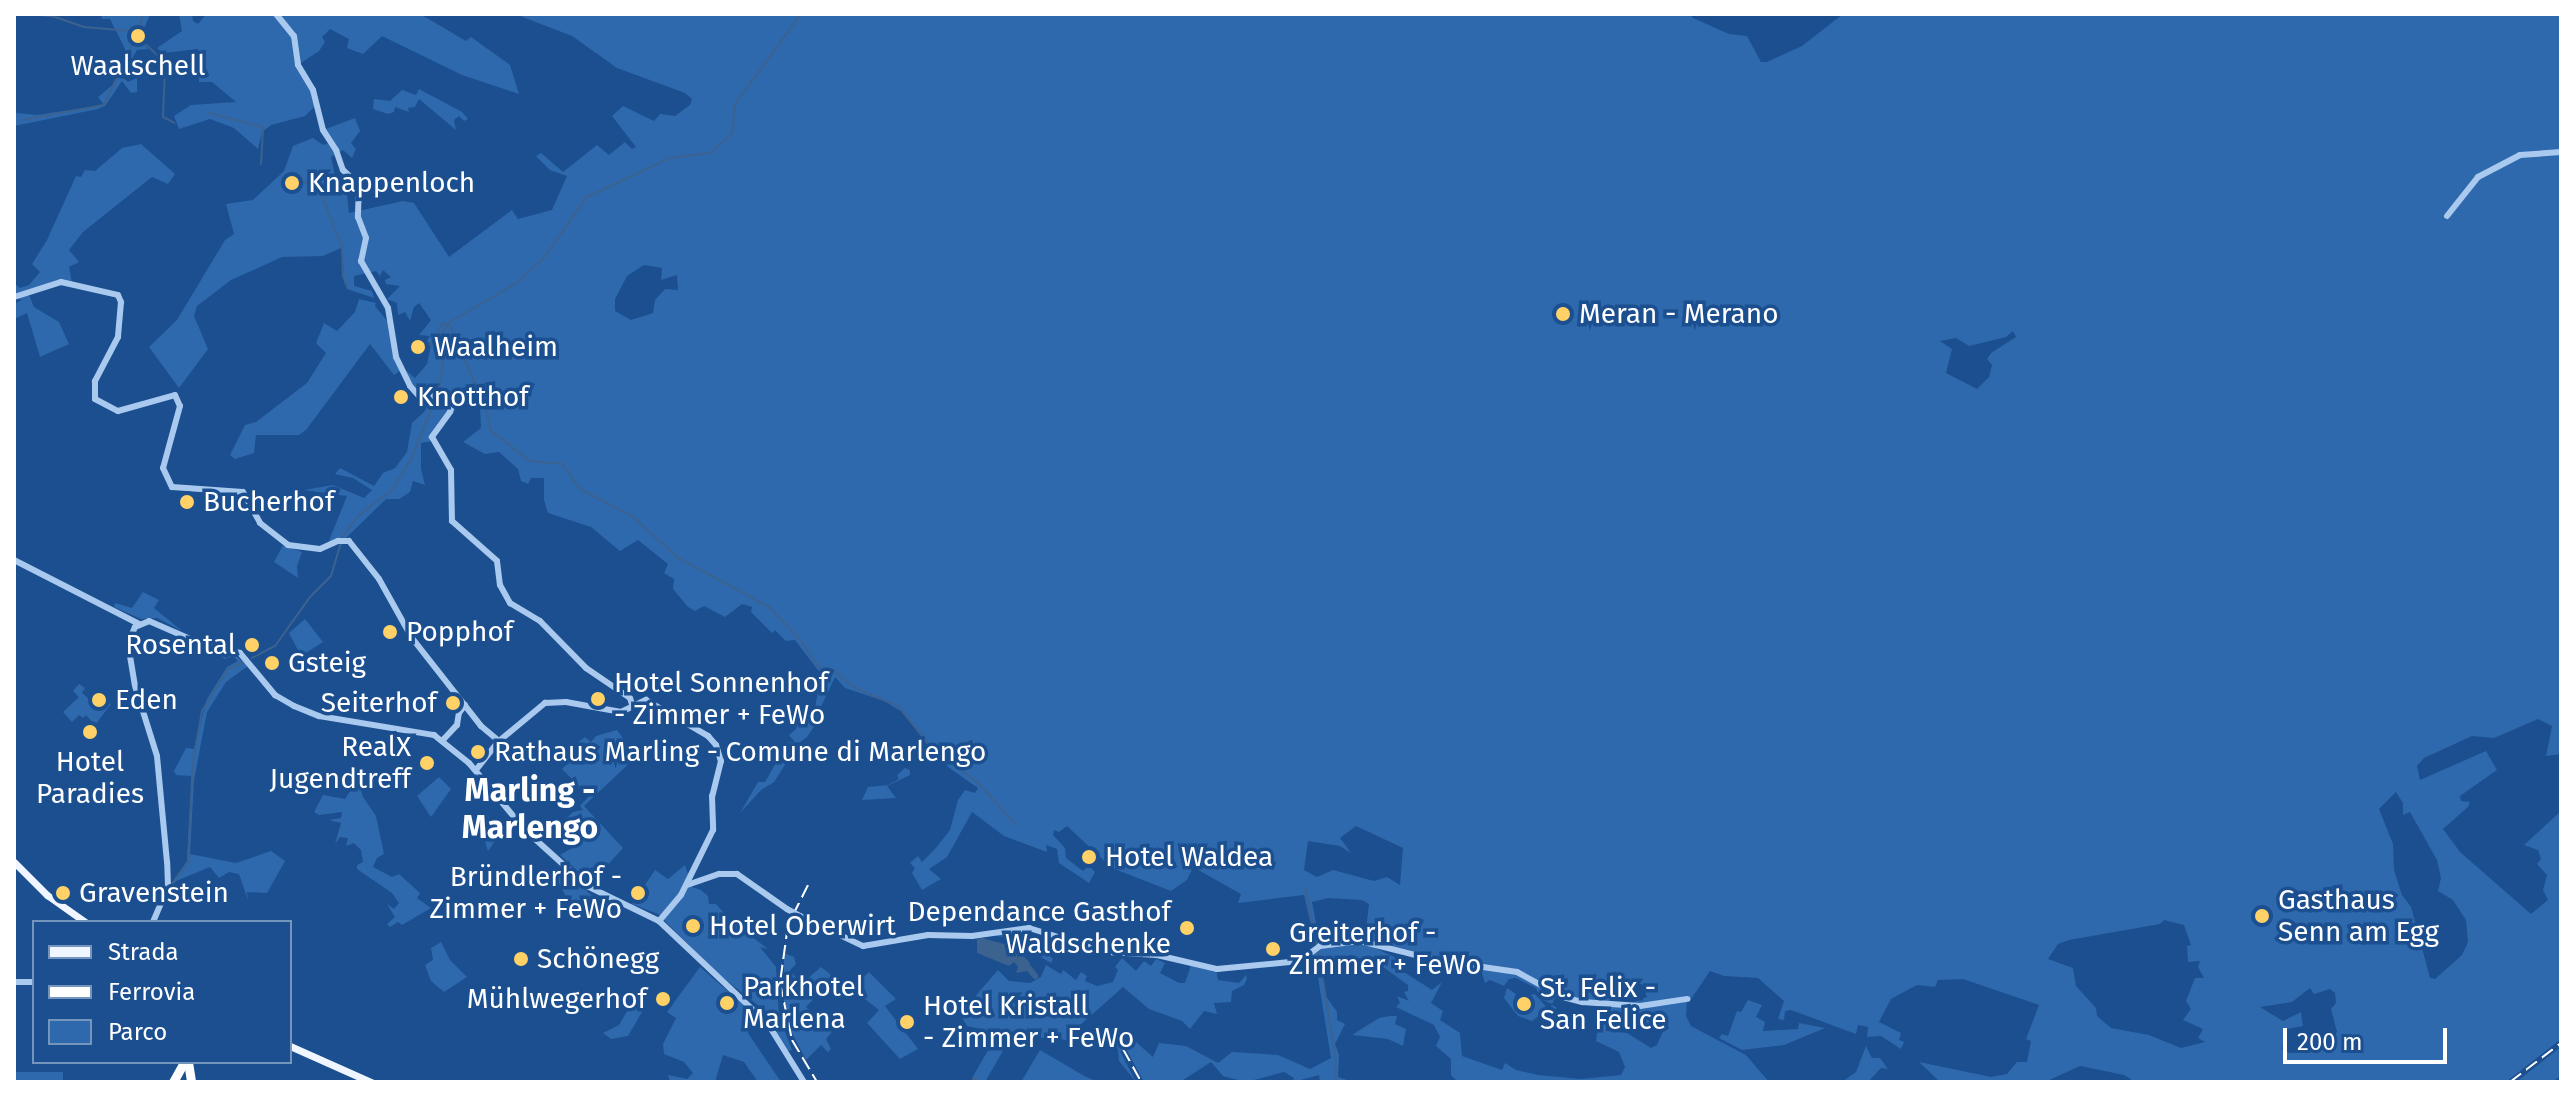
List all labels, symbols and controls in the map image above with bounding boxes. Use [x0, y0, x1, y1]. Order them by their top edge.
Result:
marker: Waalschell [129, 27, 147, 45]
place label: Waalschell [70, 49, 206, 83]
place label: Knappenloch [308, 166, 475, 200]
marker: Knappenloch [283, 174, 301, 192]
place label: Meran - Merano [1579, 297, 1778, 331]
marker: Meran - Merano [1554, 305, 1572, 323]
place label: Waalheim [434, 330, 558, 364]
marker: Waalheim [409, 338, 427, 356]
place label: Knotthof [417, 380, 529, 414]
marker: Knotthof [392, 388, 410, 406]
place label: Bucherhof [203, 485, 334, 519]
marker: Bucherhof [178, 493, 196, 511]
place label: Popphof [406, 615, 513, 649]
marker: Popphof [381, 623, 399, 641]
place label: Rosental [125, 628, 236, 662]
marker: Rosental [243, 636, 261, 654]
place label: Gsteig [288, 646, 366, 680]
marker: Gsteig [263, 654, 281, 672]
place label: Hotel Sonnenhof - Zimmer + FeWo [614, 666, 828, 732]
place label: Eden [115, 683, 178, 717]
place label: Seiterhof [321, 686, 437, 720]
marker: Hotel Sonnenhof - Zimmer + FeWo [589, 690, 607, 708]
marker: Eden [90, 691, 108, 709]
marker: Seiterhof [444, 694, 462, 712]
marker: Hotel Paradies [81, 723, 99, 741]
place label: RealX Jugendtreff [270, 730, 411, 796]
place label: Rathaus Marling - Comune di Marlengo [494, 735, 986, 769]
marker: Rathaus Marling - Comune di Marlengo [469, 743, 487, 761]
place label: Hotel Paradies [36, 745, 144, 811]
marker: RealX Jugendtreff [418, 754, 436, 772]
district label: Marling - Marlengo [462, 772, 598, 847]
place label: Hotel Waldea [1105, 840, 1273, 874]
marker: Hotel Waldea [1080, 848, 1098, 866]
place label: Bründlerhof - Zimmer + FeWo [429, 860, 622, 926]
place label: Gravenstein [79, 876, 229, 910]
place label: Gasthaus Senn am Egg [2278, 883, 2439, 949]
marker: Gravenstein [54, 884, 72, 902]
marker: Bründlerhof - Zimmer + FeWo [629, 884, 647, 902]
place label: Dependance Gasthof Waldschenke [908, 895, 1171, 961]
marker: Gasthaus Senn am Egg [2253, 907, 2271, 925]
place label: Hotel Oberwirt [709, 909, 896, 943]
place label: Greiterhof - Zimmer + FeWo [1289, 916, 1482, 982]
marker: Hotel Oberwirt [684, 917, 702, 935]
marker: Dependance Gasthof Waldschenke [1178, 919, 1196, 937]
legend [32, 920, 292, 1064]
text: Strada [108, 938, 179, 966]
marker: Greiterhof - Zimmer + FeWo [1264, 940, 1282, 958]
place label: Schönegg [537, 942, 659, 976]
marker: Schönegg [512, 950, 530, 968]
place label: Parkhotel Marlena [743, 970, 864, 1036]
place label: St. Felix - San Felice [1540, 971, 1667, 1037]
text: Ferrovia [108, 978, 195, 1006]
place label: Mühlwegerhof [467, 982, 647, 1016]
place label: Hotel Kristall - Zimmer + FeWo [923, 989, 1134, 1055]
marker: Mühlwegerhof [654, 990, 672, 1008]
marker: Parkhotel Marlena [718, 994, 736, 1012]
marker: St. Felix - San Felice [1515, 995, 1533, 1013]
scale bar [2287, 1012, 2451, 1062]
marker: Hotel Kristall - Zimmer + FeWo [898, 1013, 916, 1031]
text: Parco [108, 1018, 167, 1046]
text: 200 m [2297, 1028, 2363, 1056]

